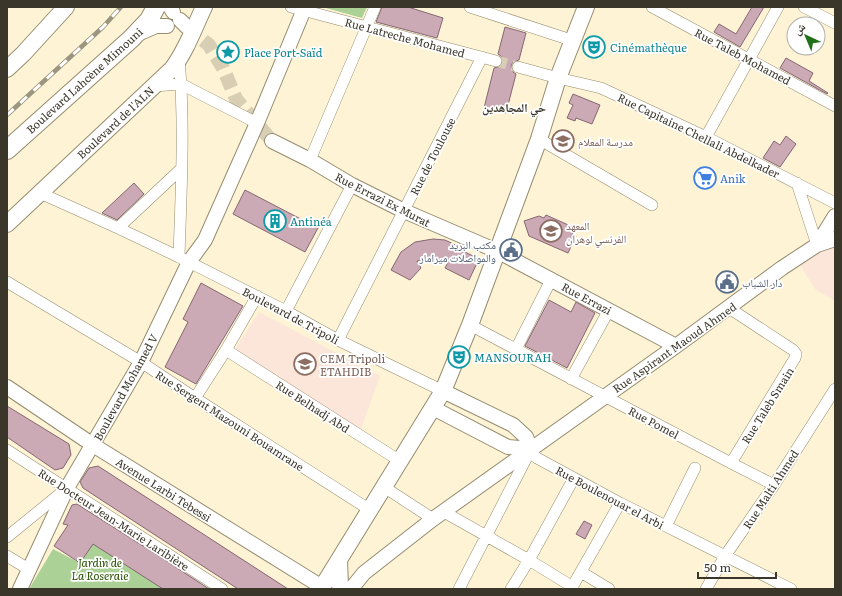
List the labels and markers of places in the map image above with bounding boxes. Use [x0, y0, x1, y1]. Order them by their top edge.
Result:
theatre icon: Cinémathèque [581, 34, 607, 60]
place icon: Place Port-Saïd [215, 39, 241, 65]
place label: Cinémathèque [610, 39, 687, 55]
place label: Place Port-Saïd [244, 44, 323, 60]
school or university icon: مدرسة المعلام [550, 128, 576, 154]
place label: مدرسة المعلام [578, 133, 633, 149]
supermarket icon: Anik [692, 165, 718, 191]
place label: Anik [720, 170, 746, 186]
building icon: Antinéa [262, 208, 288, 234]
place label: Antinéa [290, 213, 332, 229]
place label: المعهد الفرنسي لوهران [566, 217, 626, 248]
school or university icon: المعهد الفرنسي لوهران [538, 218, 564, 244]
place label: مكتب البريد والمواصلات ميرامار [418, 236, 496, 265]
public building icon: مكتب البريد والمواصلات ميرامار [498, 237, 524, 263]
public building icon: دار الشباب [714, 269, 740, 295]
place label: دار الشباب [742, 274, 783, 290]
theatre icon: MANSOURAH [446, 344, 472, 370]
place label: MANSOURAH [474, 349, 551, 365]
place label: CEM Tripoli ETAHDIB [320, 350, 385, 379]
school or university icon: CEM Tripoli ETAHDIB [292, 351, 318, 377]

